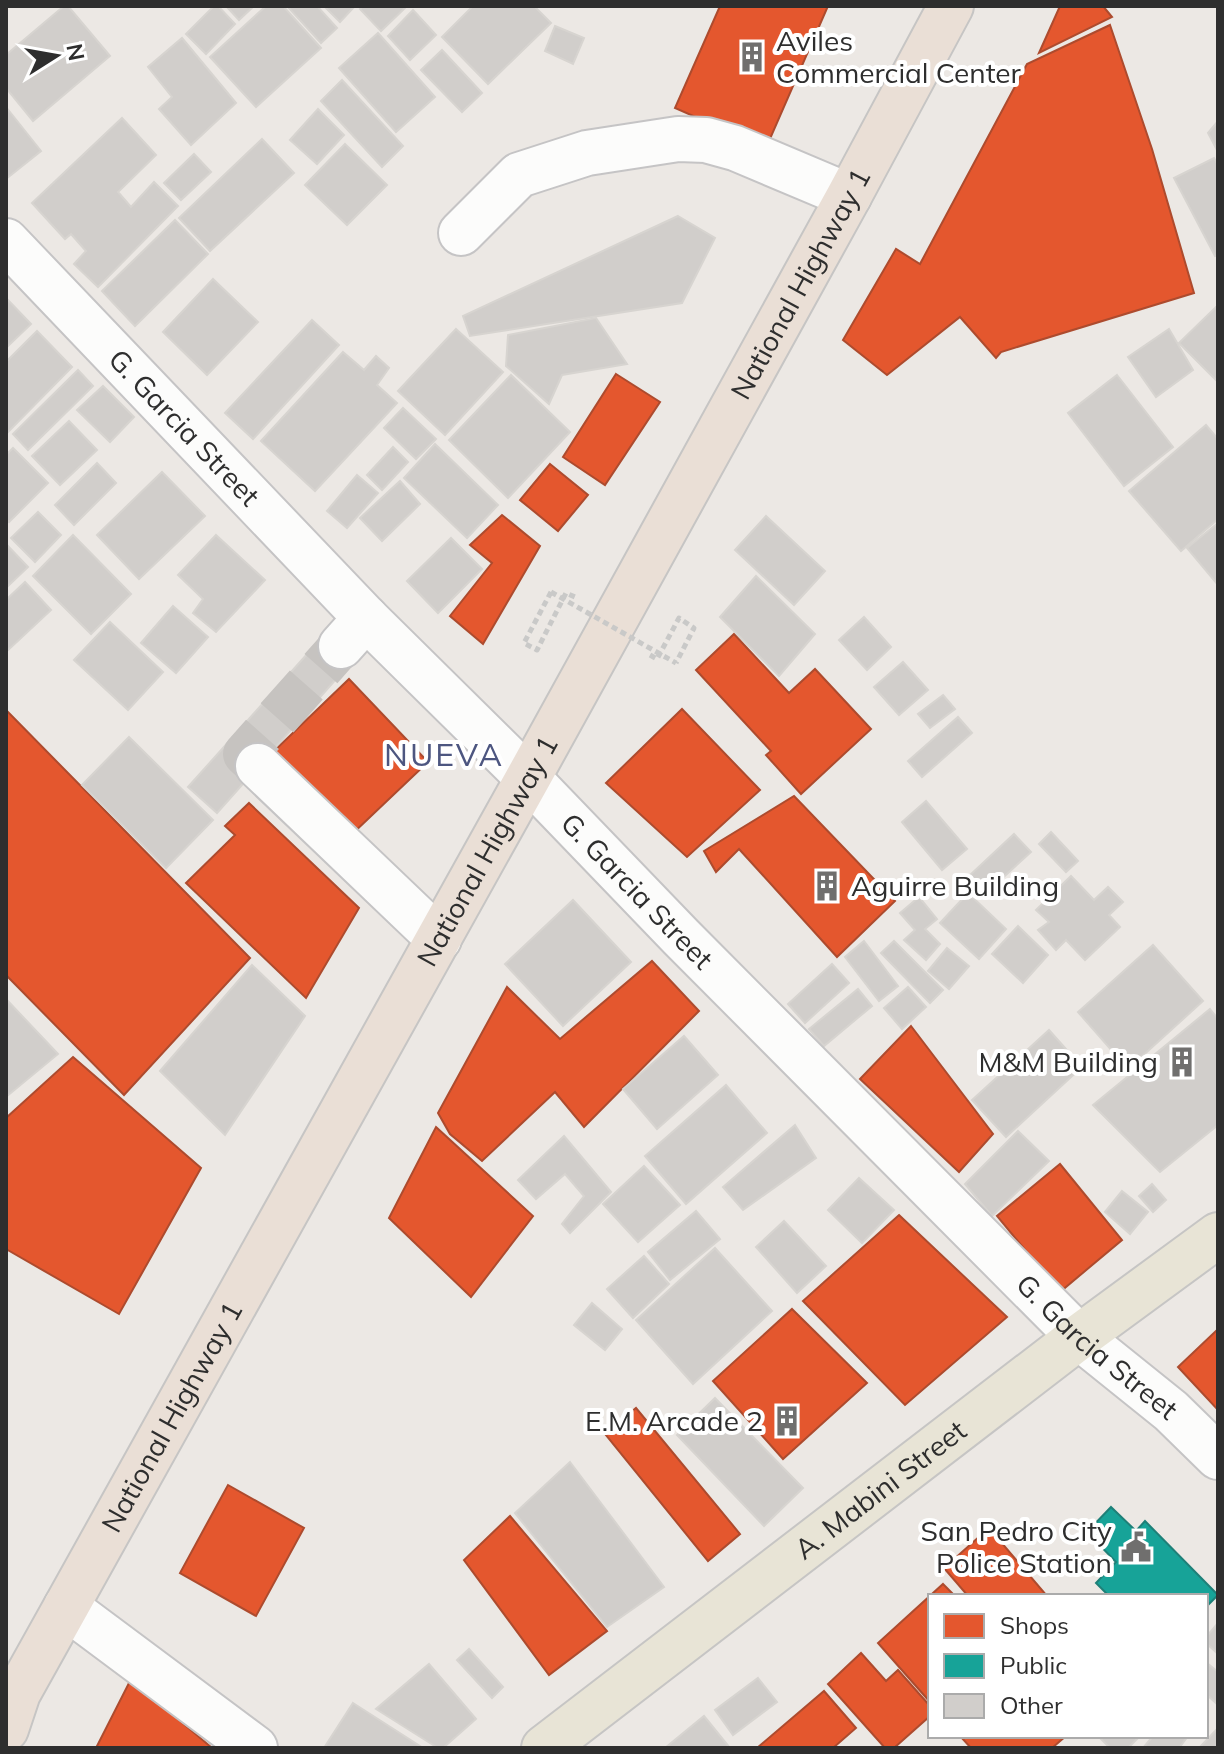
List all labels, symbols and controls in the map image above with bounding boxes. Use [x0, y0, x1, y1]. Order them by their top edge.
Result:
north arrow [16, 16, 96, 96]
place label: Aviles Commercial Center [776, 23, 1022, 90]
building icon: Aviles Commercial Center [735, 40, 769, 74]
text: N [60, 41, 91, 63]
street label: National Highway 1 [722, 162, 878, 405]
street label: G. Garcia Street [102, 342, 268, 513]
street label: National Highway 1 [409, 729, 565, 972]
district label: NUEVA [384, 734, 504, 774]
street label: G. Garcia Street [554, 805, 721, 976]
place label: Aguirre Building [851, 868, 1059, 903]
building icon: Aguirre Building [810, 869, 844, 903]
place label: M&M Building [979, 1044, 1158, 1079]
building icon: M&M Building [1165, 1045, 1199, 1079]
street label: G. Garcia Street [1009, 1266, 1185, 1427]
street label: National Highway 1 [93, 1295, 250, 1538]
place label: E.M. Arcade 2 [585, 1403, 763, 1438]
building icon: E.M. Arcade 2 [770, 1404, 804, 1438]
street label: A. Mabini Street [787, 1412, 973, 1566]
place label: San Pedro City Police Station [920, 1513, 1112, 1580]
public building icon: San Pedro City Police Station [1119, 1530, 1153, 1564]
legend [928, 1594, 1208, 1738]
text: Shops [1000, 1610, 1069, 1640]
text: Public [1000, 1650, 1067, 1680]
text: Other [1000, 1690, 1063, 1720]

